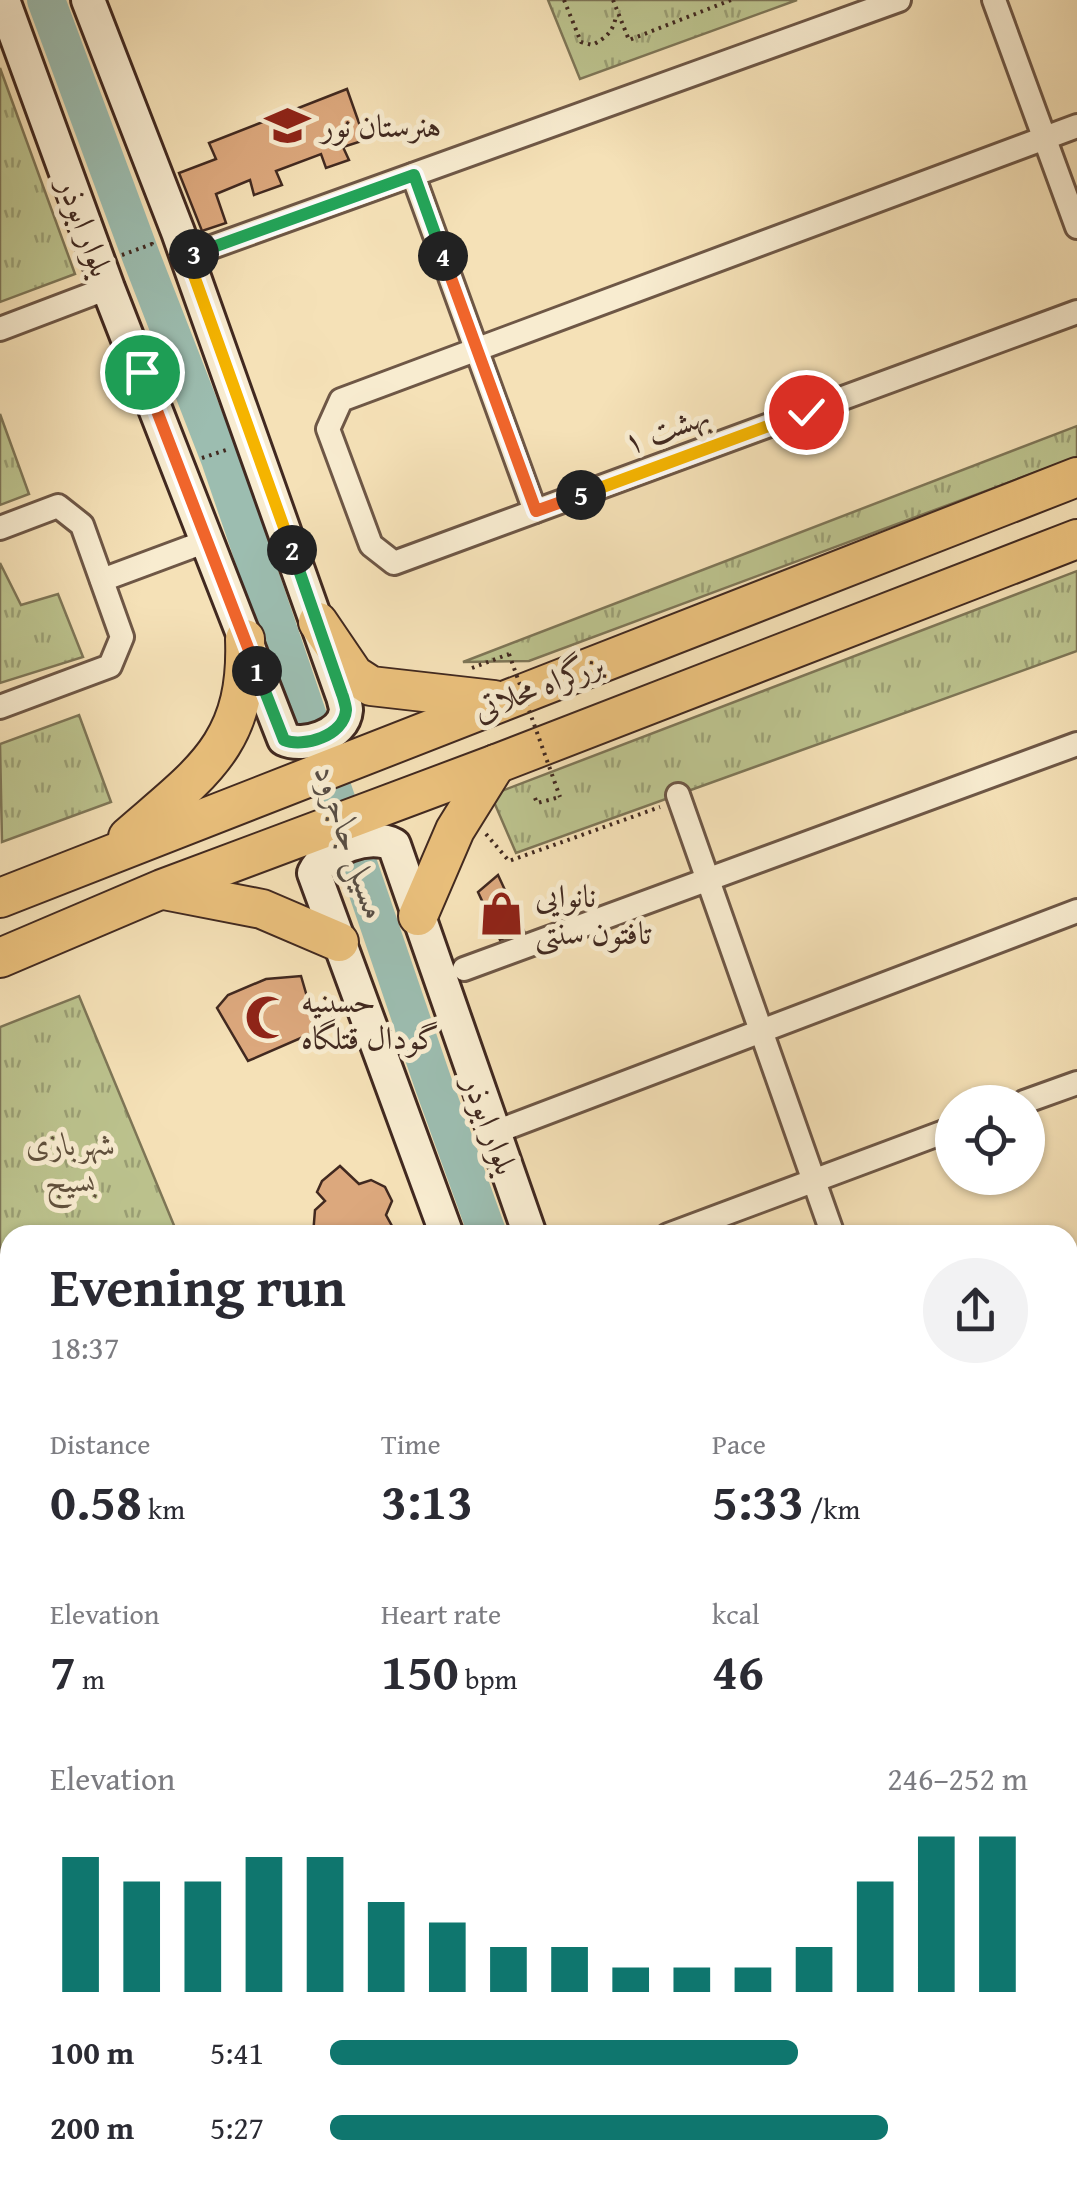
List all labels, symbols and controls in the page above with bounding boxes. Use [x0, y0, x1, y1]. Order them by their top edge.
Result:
school or university icon: هنرستان نور [264, 101, 312, 149]
place label: هنرستان نور [318, 102, 442, 149]
street label: بلوار ابوذر [45, 168, 126, 283]
pin: 3 [169, 229, 219, 279]
pin: 4 [418, 231, 468, 281]
text: 3 [187, 233, 201, 274]
text: 4 [436, 235, 450, 276]
pin [100, 330, 185, 415]
icon: arrive [115, 345, 170, 400]
pin [764, 370, 849, 455]
icon: check [779, 385, 834, 440]
street label: بهشت ۱ [616, 391, 716, 465]
pin: 5 [556, 470, 606, 520]
text: 5 [574, 474, 588, 515]
pin: 2 [267, 525, 317, 575]
text: 2 [285, 529, 299, 570]
street label: بزرگراه محلاتی [466, 640, 610, 732]
pin: 1 [232, 646, 282, 696]
text: 1 [250, 650, 264, 691]
water label: مسیل جاجرود [302, 757, 402, 927]
place label: نانوایی تافتون سنتی [535, 872, 652, 956]
shop icon: نانوایی تافتون سنتی [478, 889, 526, 937]
place label: حسینیه گودال قتلگاه [301, 977, 439, 1061]
mosque icon: حسینیه گودال قتلگاه [244, 994, 292, 1042]
street label: بلوار ابوذر [450, 1066, 531, 1181]
map controls [935, 1085, 1045, 1195]
button: locate [935, 1085, 1045, 1195]
park label: شهربازی بسیج [26, 1120, 116, 1209]
text: Evening run [50, 1246, 346, 1326]
button: share [923, 1258, 1028, 1363]
text: 18:37 [50, 1324, 119, 1371]
text: Distance [50, 1423, 150, 1464]
text: Time [381, 1423, 441, 1464]
text: Pace [712, 1423, 766, 1464]
text: 0.58 [50, 1464, 142, 1537]
text: 3:13 [381, 1464, 473, 1537]
text: 5:33 [712, 1464, 804, 1537]
text: km [142, 1488, 185, 1529]
text: /km [804, 1488, 860, 1529]
text: Elevation [50, 1593, 160, 1634]
text: Heart rate [381, 1593, 501, 1634]
text: kcal [712, 1593, 760, 1634]
text: 7 [50, 1634, 76, 1707]
text: 150 [381, 1634, 459, 1707]
text: 46 [712, 1634, 764, 1707]
text: m [76, 1658, 105, 1699]
text: bpm [459, 1658, 517, 1699]
text: Elevation [50, 1755, 175, 1802]
text: 246–252 m [887, 1755, 1028, 1802]
text: 100 m [50, 2029, 134, 2076]
text: 5:41 [210, 2029, 264, 2076]
text: 200 m [50, 2104, 134, 2151]
text: 5:27 [210, 2104, 264, 2151]

